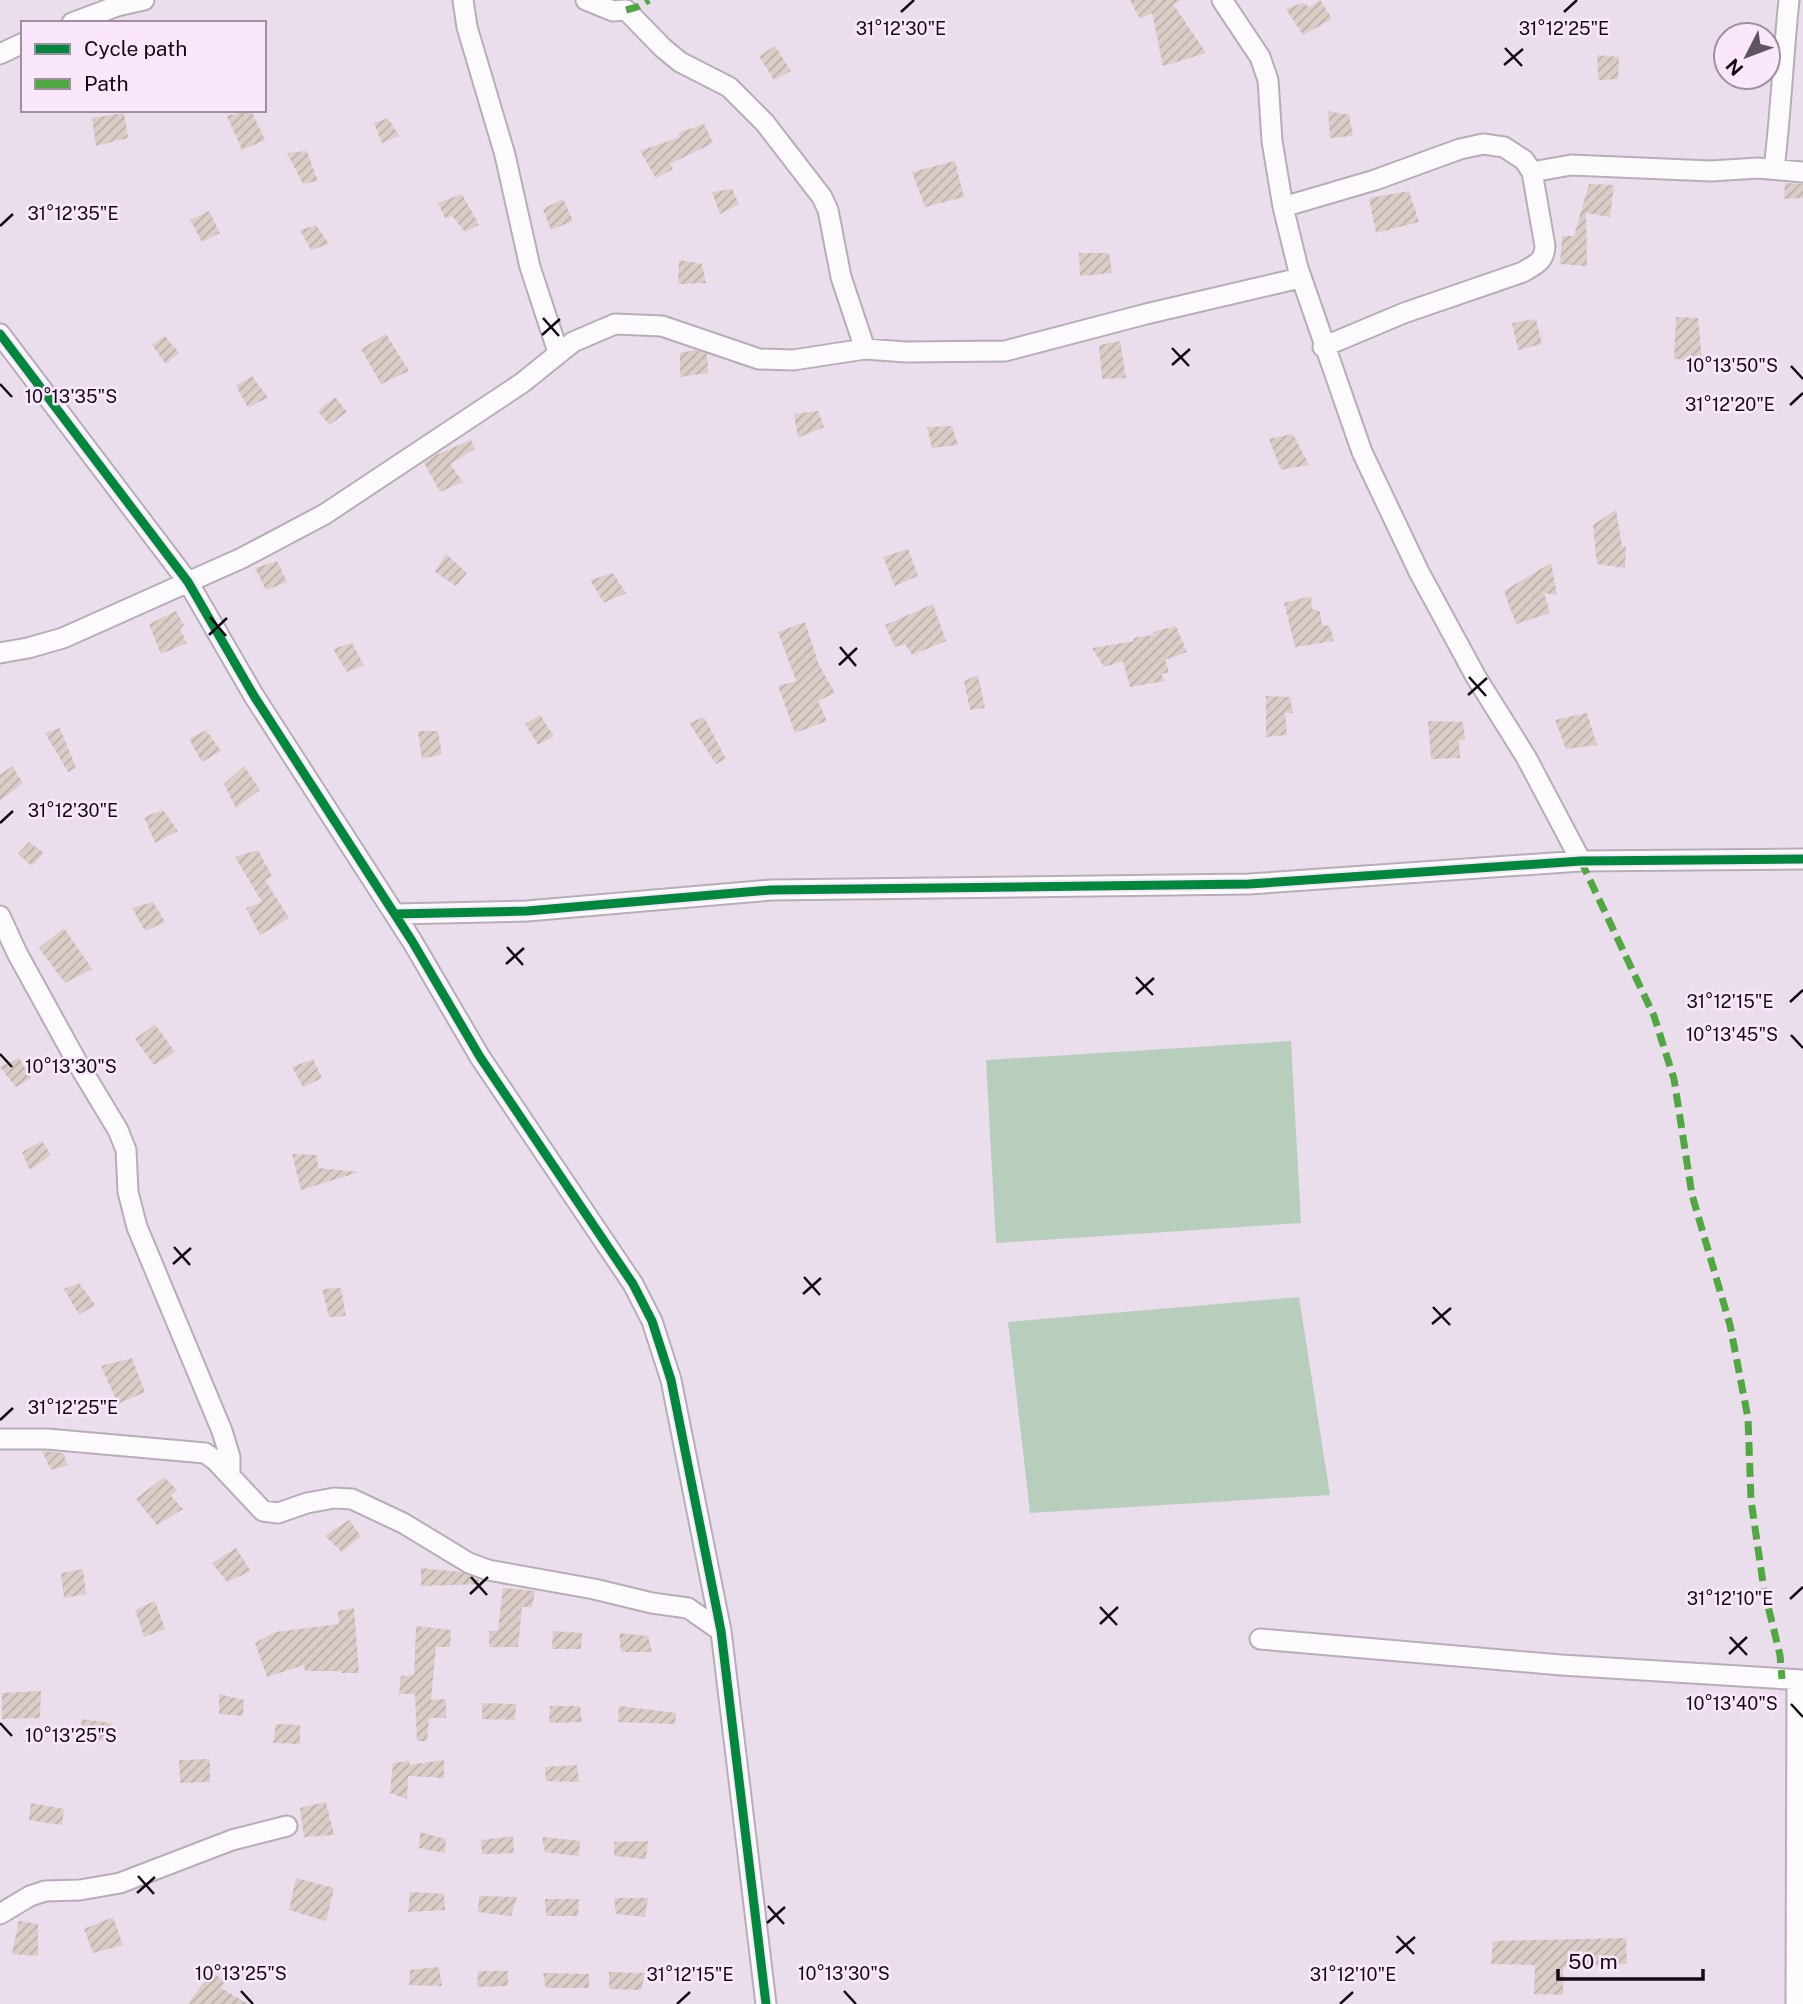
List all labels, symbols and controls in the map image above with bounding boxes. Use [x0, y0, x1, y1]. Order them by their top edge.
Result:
text: 31°12'30"E [856, 18, 946, 39]
text: 31°12'25"E [1519, 18, 1609, 39]
legend [21, 21, 266, 112]
north arrow [1712, 21, 1782, 91]
text: Cycle path [84, 36, 187, 61]
text: N [1721, 54, 1748, 80]
text: Path [84, 71, 129, 96]
text: 31°12'35"E [27, 203, 119, 224]
text: 10°13'50"S [1686, 355, 1778, 376]
text: 10°13'35"S [25, 386, 117, 407]
text: 31°12'20"E [1685, 394, 1775, 415]
text: 31°12'30"E [28, 800, 118, 821]
text: 31°12'15"E [1686, 991, 1774, 1012]
text: 10°13'45"S [1686, 1024, 1778, 1045]
text: 10°13'30"S [25, 1056, 117, 1077]
text: 31°12'25"E [28, 1397, 118, 1418]
text: 31°12'10"E [1687, 1588, 1773, 1609]
text: 10°13'40"S [1686, 1693, 1778, 1714]
text: 10°13'25"S [25, 1725, 117, 1746]
scale bar [1558, 1938, 1703, 1982]
text: 50 m [1568, 1949, 1618, 1974]
text: 10°13'25"S [195, 1963, 287, 1984]
text: 10°13'30"S [798, 1963, 890, 1984]
text: 31°12'15"E [646, 1964, 734, 1985]
text: 31°12'10"E [1310, 1964, 1396, 1985]

